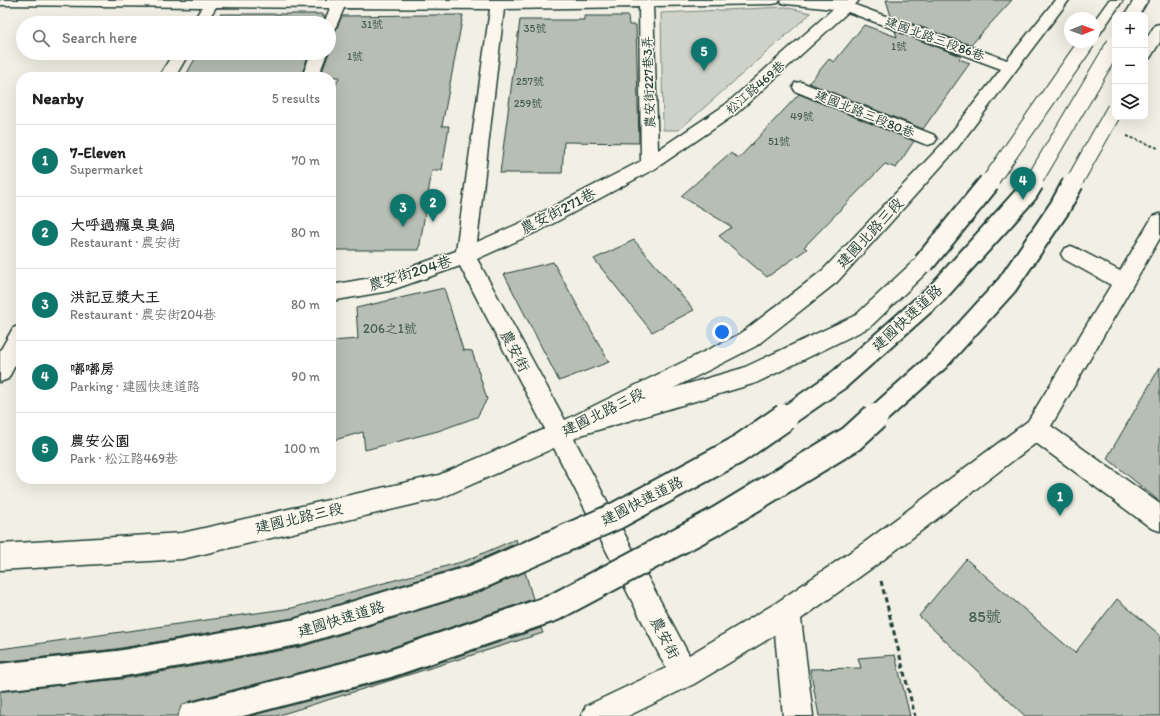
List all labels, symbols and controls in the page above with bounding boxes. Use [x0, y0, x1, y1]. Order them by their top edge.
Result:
north arrow [1064, 12, 1100, 48]
map controls [1112, 12, 1148, 120]
button: + [1112, 12, 1148, 48]
street label: 建國北路三段86巷 [883, 13, 987, 63]
search box [16, 16, 336, 60]
house number: 31號 [361, 18, 383, 31]
house number: 35號 [524, 22, 546, 35]
icon: search [30, 27, 52, 49]
text: Search here [62, 29, 137, 47]
street label: 農安街227巷3弄 [639, 36, 658, 128]
pin: 5 [691, 38, 717, 71]
house number: 1號 [891, 40, 907, 53]
button: − [1112, 48, 1148, 84]
house number: 1號 [347, 50, 363, 63]
street label: 松江路469巷 [723, 58, 788, 117]
house number: 257號 [516, 75, 544, 88]
button: layers [1112, 84, 1148, 120]
street label: 建國北路三段80巷 [813, 87, 917, 140]
text: Nearby [32, 88, 84, 108]
text: 5 results [272, 91, 320, 106]
house number: 259號 [514, 97, 542, 110]
house number: 49號 [790, 110, 814, 123]
house number: 51號 [768, 135, 790, 148]
text: 7-Eleven [70, 144, 126, 162]
text: 1 [42, 153, 48, 168]
text: 70 m [292, 153, 320, 168]
text: Supermarket [70, 162, 143, 177]
pin: 4 [1010, 167, 1036, 200]
street label: 農安街271巷 [517, 184, 599, 238]
pin: 2 [420, 189, 446, 222]
pin: 3 [390, 194, 416, 227]
street label: 建國北路三段 [833, 194, 907, 272]
text: 大呼過癮臭臭鍋 [70, 216, 175, 234]
text: 2 [42, 225, 48, 240]
text: 80 m [291, 225, 320, 240]
text: Restaurant · 農安街 [70, 235, 180, 250]
street label: 農安街204巷 [366, 252, 454, 294]
street label: 建國快速道路 [868, 281, 946, 355]
text: 洪記豆漿大王 [70, 288, 160, 306]
text: 3 [41, 297, 49, 312]
text: 80 m [291, 297, 320, 312]
text: Restaurant · 農安街204巷 [70, 307, 216, 322]
house number: 206之1號 [363, 321, 417, 336]
your location [712, 322, 732, 342]
street label: 農安街 [496, 327, 534, 375]
text: 嘟嘟房 [70, 360, 115, 378]
text: 4 [41, 369, 49, 384]
text: 90 m [291, 369, 320, 384]
text: Parking · 建國快速道路 [70, 379, 200, 394]
street label: 建國北路三段 [559, 384, 647, 440]
text: 農安公園 [70, 432, 130, 450]
text: 5 [42, 441, 48, 456]
text: 100 m [284, 441, 320, 456]
text: Park · 松江路469巷 [70, 451, 178, 466]
street label: 建國快速道路 [598, 473, 686, 529]
pin: 1 [1047, 483, 1073, 516]
street label: 建國北路三段 [253, 499, 345, 537]
street label: 建國快速道路 [295, 597, 387, 641]
house number: 85號 [968, 607, 1002, 626]
street label: 農安街 [647, 614, 683, 662]

